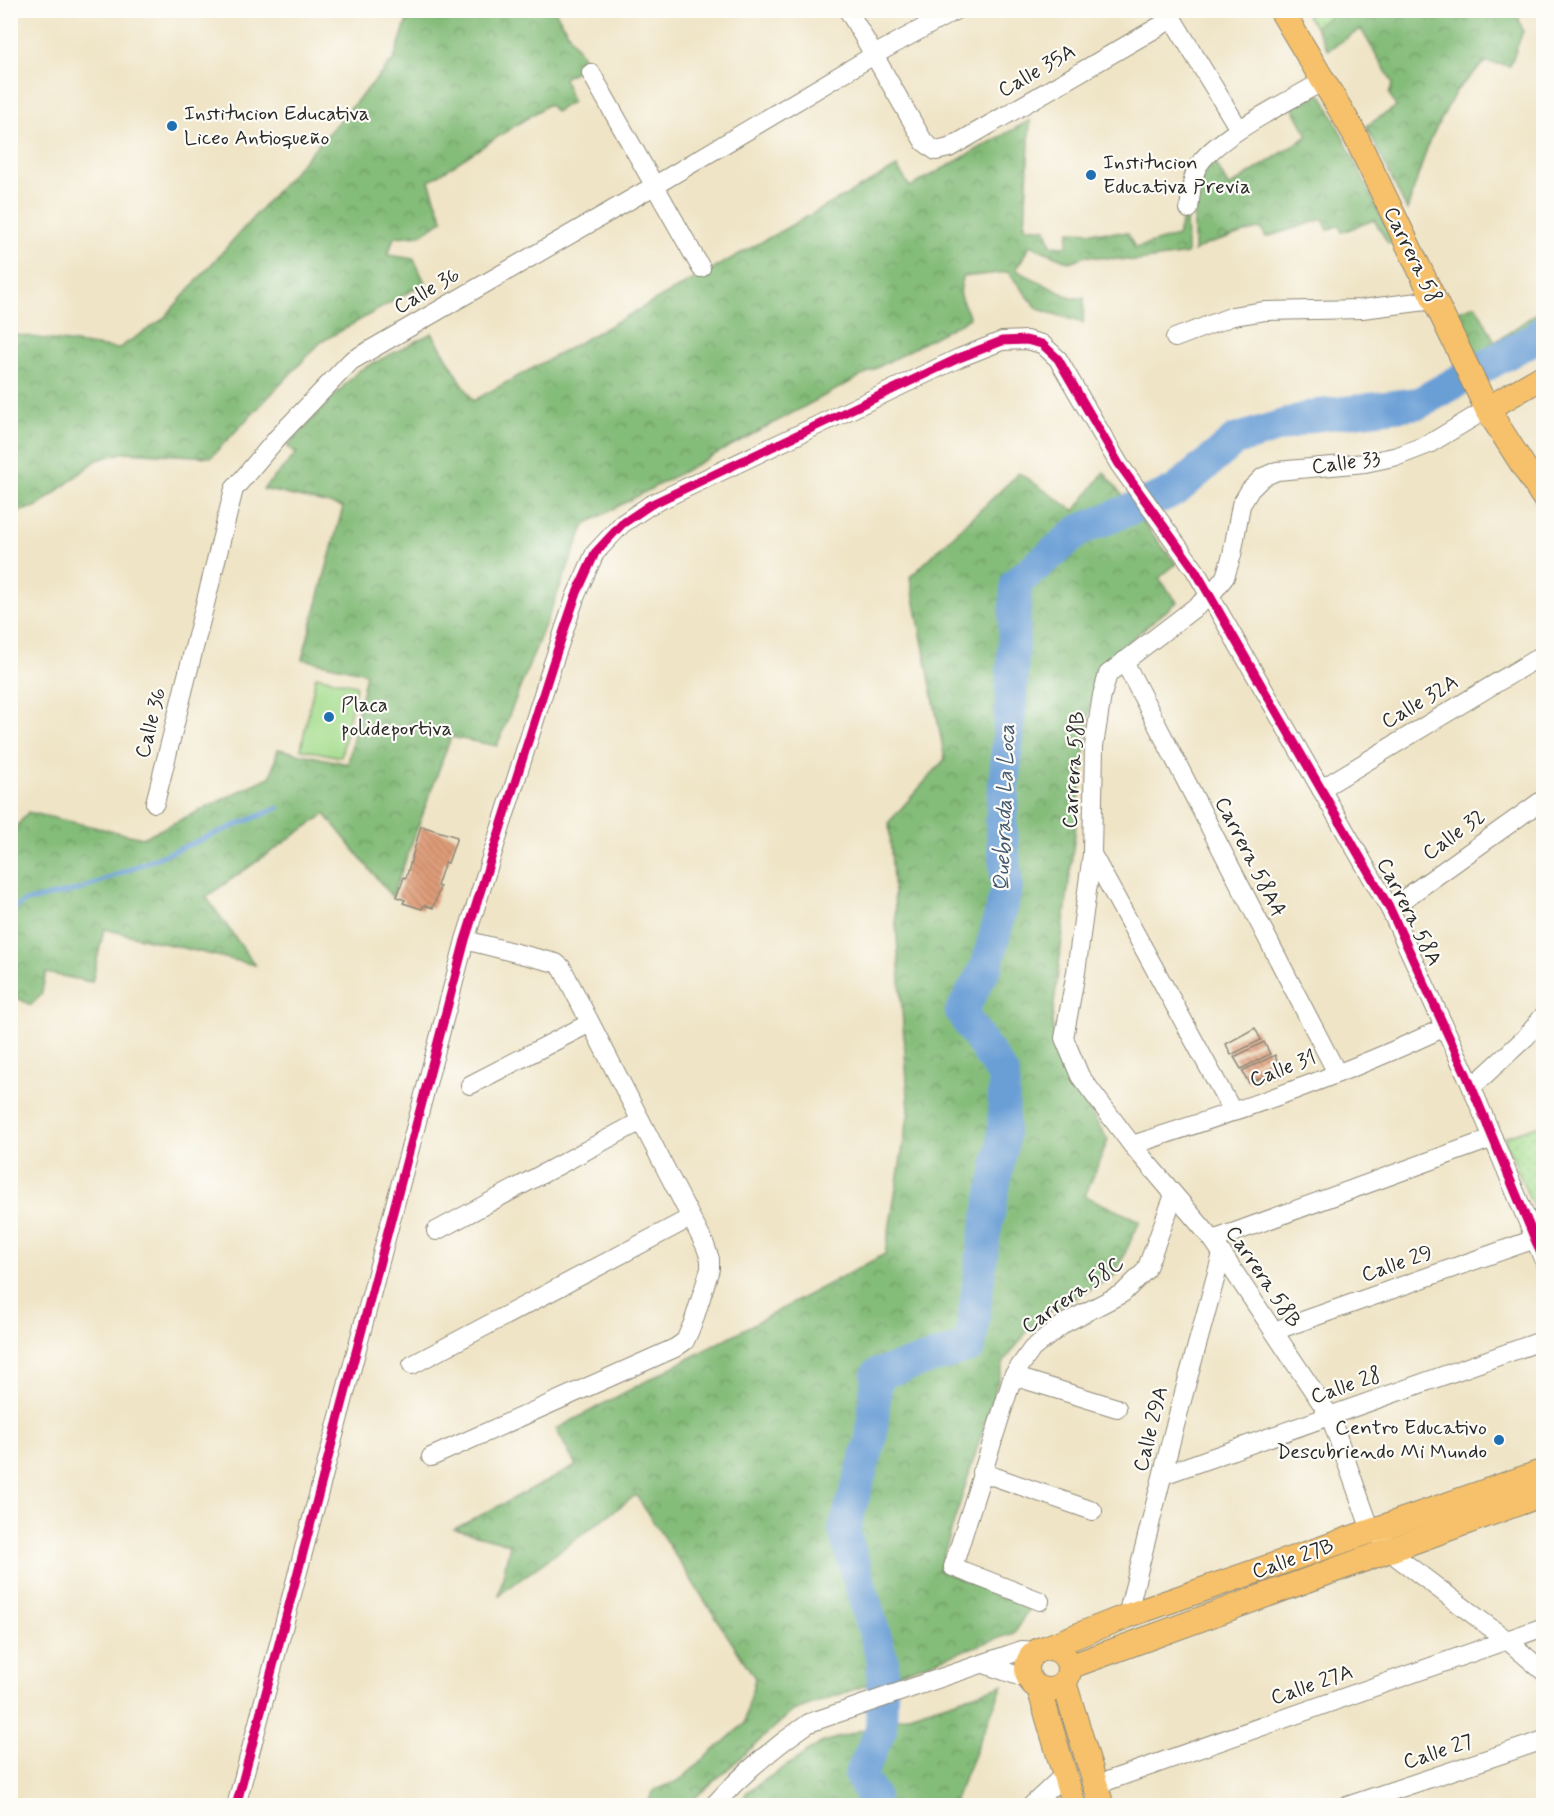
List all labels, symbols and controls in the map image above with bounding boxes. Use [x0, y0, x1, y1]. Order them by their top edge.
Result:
street label: Calle 35A [993, 38, 1081, 104]
place label: Institucion Educativa Liceo Antioqueño [184, 100, 369, 152]
marker: Institucion Educativa Liceo Antioqueño [165, 119, 179, 133]
place label: Institucion Educativa Previa [1103, 149, 1251, 201]
marker: Institucion Educativa Previa [1084, 168, 1098, 182]
street label: Carrera 58 [1377, 202, 1447, 308]
street label: Calle 36 [389, 261, 465, 321]
street label: Calle 33 [1310, 445, 1382, 481]
street label: Calle 32A [1376, 668, 1464, 736]
street label: Calle 36 [129, 685, 173, 761]
place label: Placa polideportiva [341, 691, 452, 743]
marker: Placa polideportiva [322, 710, 336, 724]
street label: Carrera 58B [1056, 710, 1092, 830]
water label: Quebrada La Loca [988, 724, 1022, 892]
street label: Carrera 58AA [1208, 792, 1292, 922]
street label: Calle 32 [1417, 803, 1491, 867]
street label: Carrera 58A [1370, 853, 1448, 971]
street label: Calle 31 [1246, 1044, 1320, 1094]
street label: Carrera 58B [1219, 1220, 1307, 1334]
street label: Calle 29 [1358, 1239, 1436, 1289]
street label: Carrera 58C [1016, 1249, 1130, 1341]
street label: Calle 28 [1307, 1361, 1385, 1411]
street label: Calle 29A [1127, 1383, 1175, 1475]
place label: Centro Educativo Descubriendo Mi Mundo [1277, 1414, 1487, 1466]
marker: Centro Educativo Descubriendo Mi Mundo [1492, 1433, 1506, 1447]
street label: Calle 27B [1248, 1532, 1338, 1586]
street label: Calle 27A [1267, 1658, 1357, 1712]
street label: Calle 27 [1400, 1728, 1476, 1776]

